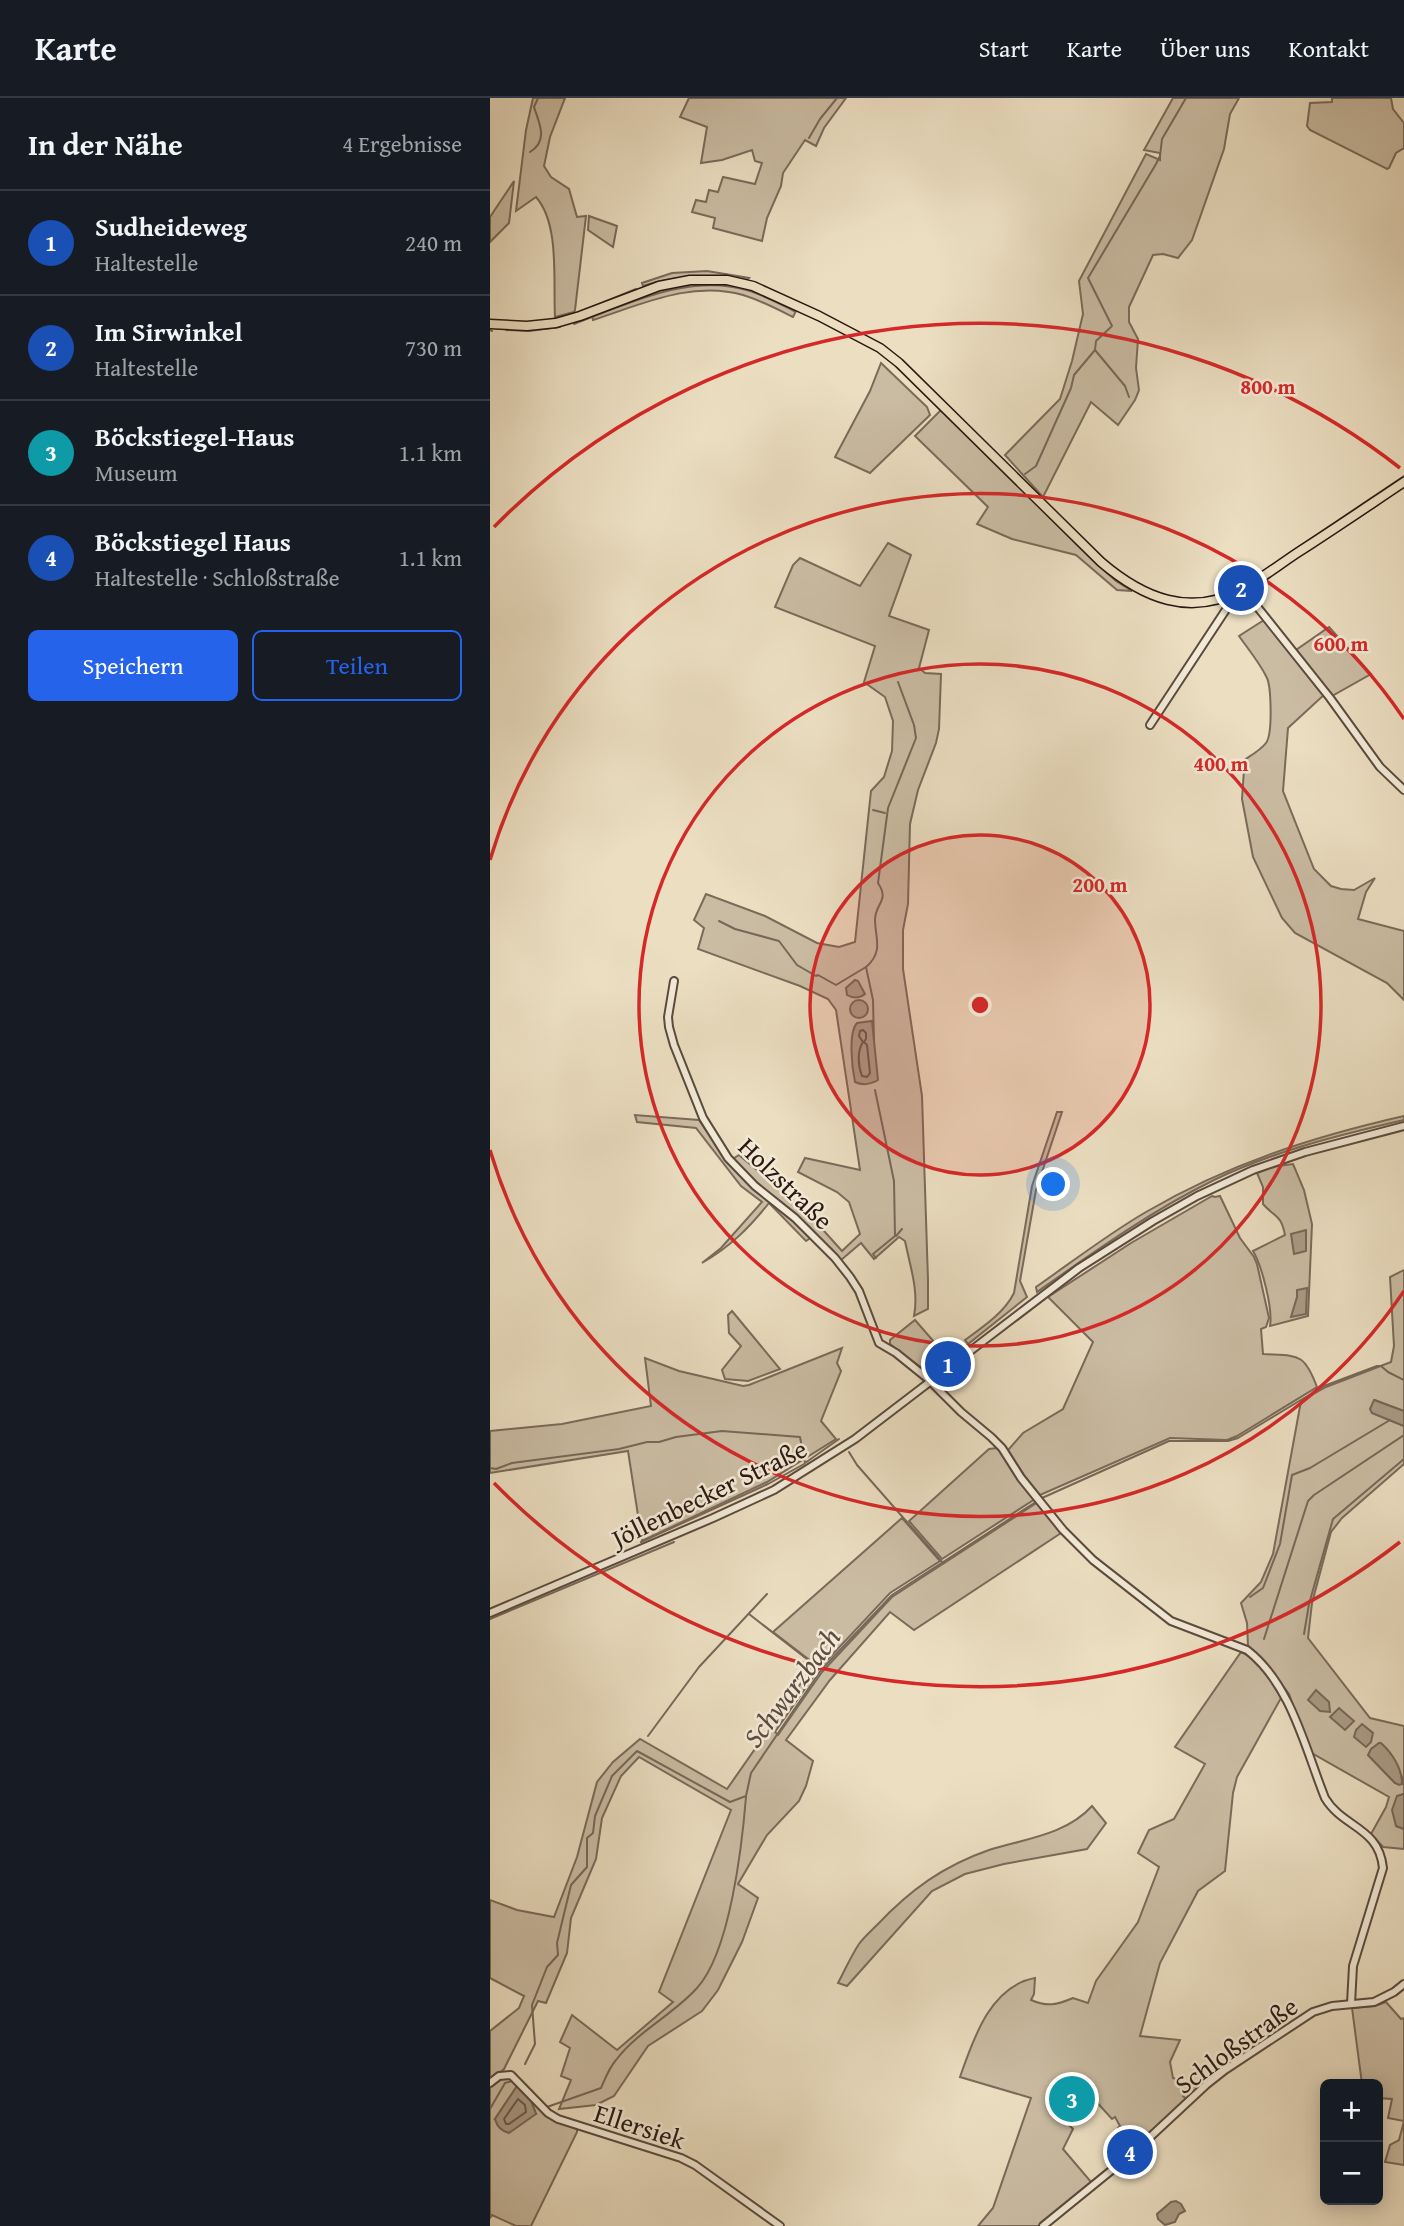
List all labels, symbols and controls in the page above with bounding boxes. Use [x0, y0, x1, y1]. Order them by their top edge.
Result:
text: Karte [35, 24, 117, 72]
text: Start [979, 31, 1029, 66]
text: Karte [1067, 31, 1122, 66]
text: Über uns [1160, 31, 1251, 66]
text: Kontakt [1289, 31, 1369, 66]
text: In der Nähe [28, 122, 183, 166]
text: 4 Ergebnisse [342, 127, 462, 160]
text: Sudheideweg [95, 207, 247, 246]
text: 1 [45, 226, 57, 259]
text: 240 m [405, 226, 462, 259]
text: Haltestelle [95, 246, 198, 279]
text: Im Sirwinkel [95, 312, 243, 351]
text: 2 [45, 331, 57, 364]
text: 730 m [405, 331, 462, 364]
text: Haltestelle [95, 351, 198, 384]
text: 800 m [1240, 371, 1296, 402]
text: Böckstiegel-Haus [95, 417, 295, 456]
text: 3 [45, 436, 57, 469]
text: 1.1 km [399, 436, 462, 469]
text: Museum [95, 456, 177, 489]
text: Böckstiegel Haus [95, 522, 291, 561]
text: 4 [45, 541, 57, 574]
text: 1.1 km [399, 541, 462, 574]
text: Haltestelle · Schloßstraße [95, 561, 340, 594]
pin: 2 [1218, 562, 1264, 614]
text: 600 m [1313, 628, 1369, 659]
button: Speichern [28, 630, 238, 701]
button: Teilen [252, 630, 462, 701]
text: 400 m [1193, 748, 1249, 779]
text: 200 m [1072, 869, 1128, 900]
centre of rings [968, 993, 992, 1017]
street label: Holzstraße [730, 1128, 842, 1238]
your location [1036, 1167, 1070, 1201]
pin: 1 [925, 1338, 971, 1390]
street label: Jöllenbecker Straße [602, 1429, 813, 1559]
water label: Schwarzbach [732, 1618, 850, 1756]
street label: Schloßstraße [1166, 1987, 1306, 2103]
pin: 3 [1049, 2073, 1095, 2125]
map controls [1320, 2079, 1383, 2205]
button: + [1320, 2079, 1383, 2142]
street label: Ellersiek [589, 2093, 691, 2159]
pin: 4 [1107, 2126, 1153, 2178]
button: − [1320, 2142, 1383, 2205]

